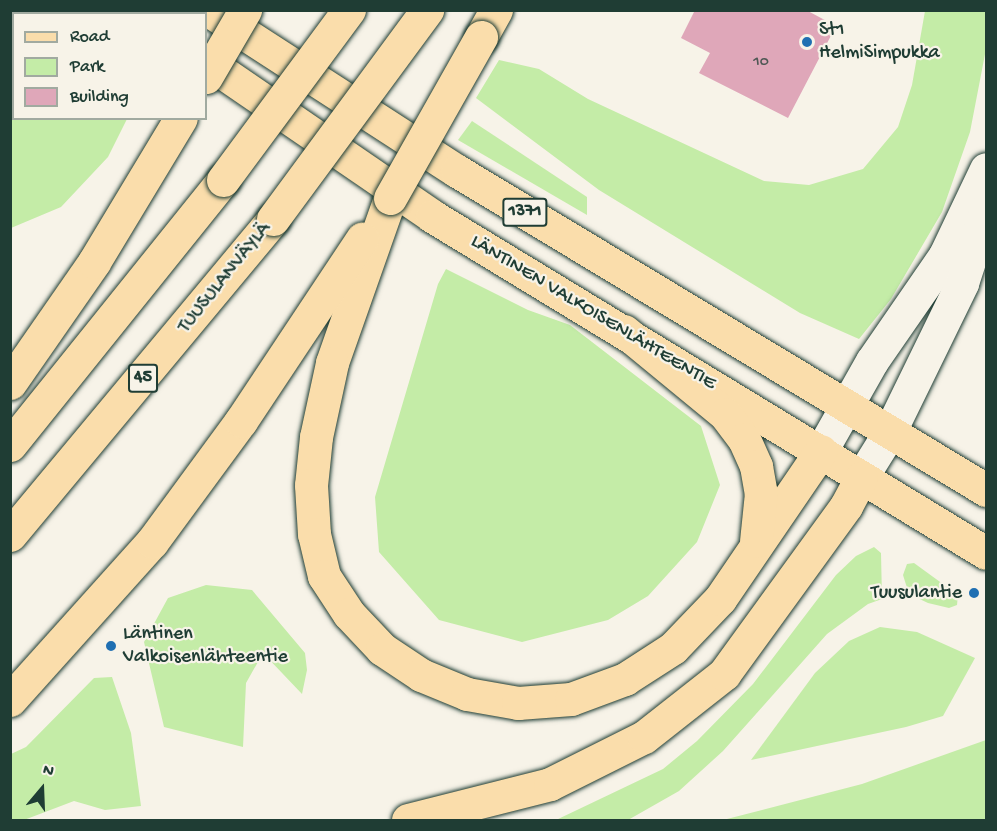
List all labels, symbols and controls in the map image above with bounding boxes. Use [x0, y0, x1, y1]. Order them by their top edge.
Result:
legend [12, 12, 207, 120]
place label: St1 HelmiSimpukka [819, 19, 940, 66]
text: Road [70, 27, 109, 48]
marker: St1 HelmiSimpukka [800, 35, 814, 49]
house number: 10 [753, 53, 769, 73]
text: Park [70, 57, 104, 78]
text: Building [70, 87, 129, 108]
road number: 1371 [501, 197, 549, 227]
street label: TUUSULANVÄYLÄ [173, 218, 277, 338]
street label: LÄNTINEN VALKOISENLÄHTEENTIE [466, 230, 720, 396]
road number: 45 [128, 363, 158, 393]
place label: Tuusulantie [871, 581, 962, 605]
marker: Tuusulantie [967, 586, 981, 600]
place label: Läntinen Valkoisenlähteentie [123, 622, 288, 669]
marker: Läntinen Valkoisenlähteentie [104, 639, 118, 653]
north arrow [12, 759, 72, 819]
text: N [40, 761, 56, 782]

